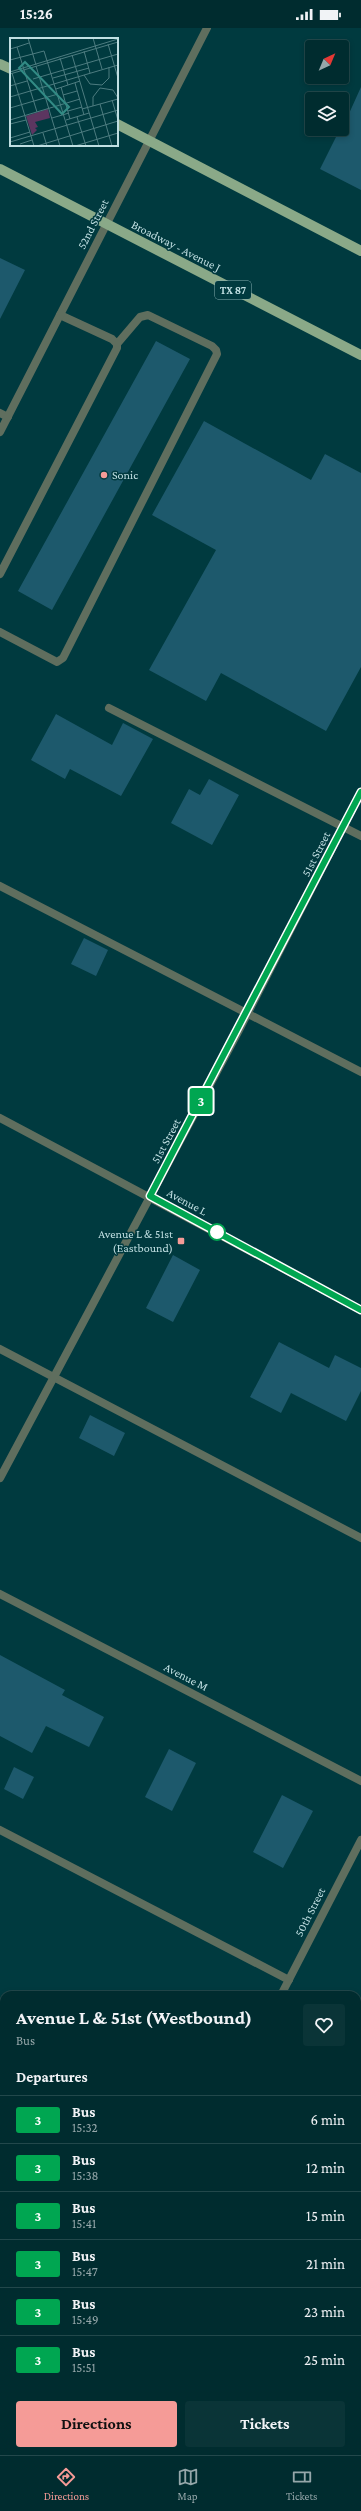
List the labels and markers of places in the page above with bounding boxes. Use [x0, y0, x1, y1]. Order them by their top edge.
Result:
place label: Sonic [112, 468, 138, 482]
marker: Sonic [99, 470, 109, 480]
unlabelled marker [208, 1223, 226, 1241]
place label: Avenue L & 51st (Eastbound) [98, 1227, 174, 1255]
marker: Avenue L & 51st (Eastbound) [176, 1236, 186, 1246]

